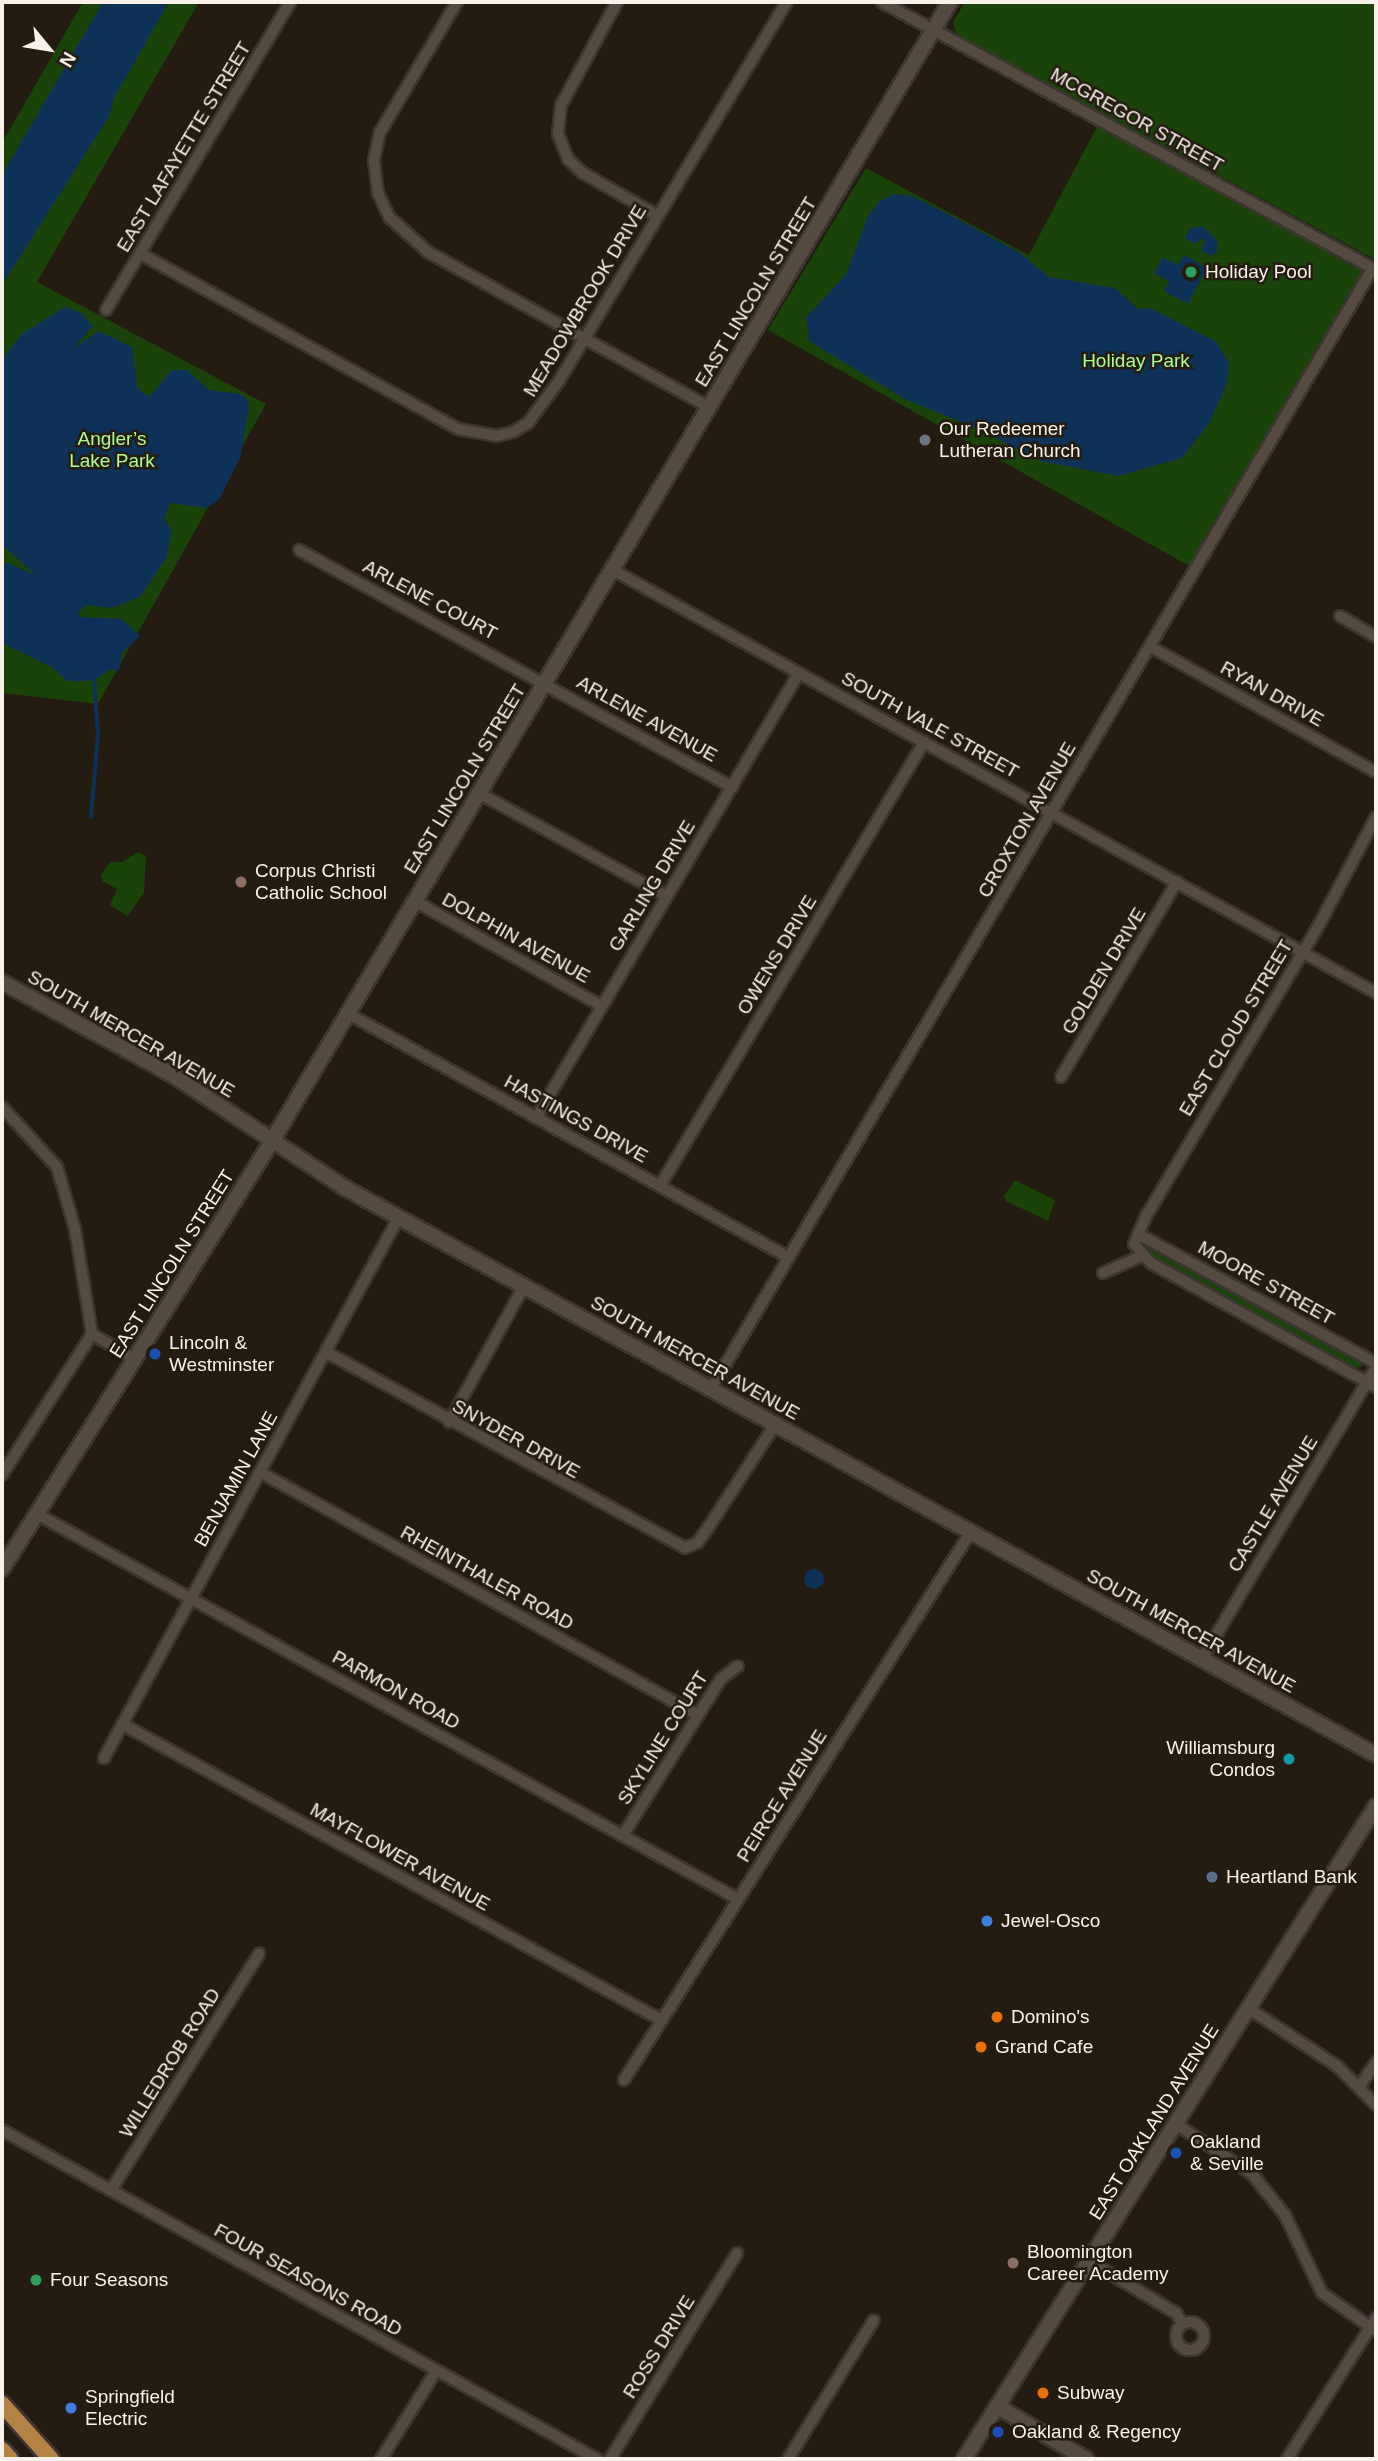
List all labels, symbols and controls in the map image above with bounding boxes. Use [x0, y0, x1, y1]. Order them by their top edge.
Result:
north arrow [14, 14, 84, 84]
street label: EAST LAFAYETTE STREET [112, 38, 256, 256]
text: N [55, 49, 80, 71]
street label: MCGREGOR STREET [1047, 63, 1227, 177]
street label: EAST LINCOLN STREET [690, 193, 822, 391]
street label: MEADOWBROOK DRIVE [519, 201, 651, 401]
place label: Holiday Pool [1205, 261, 1312, 283]
marker: Holiday Pool [1183, 264, 1199, 280]
park label: Holiday Park [1082, 350, 1190, 372]
place label: Our Redeemer Lutheran Church [939, 418, 1081, 462]
park label: Angler’s Lake Park [69, 428, 155, 472]
marker: Our Redeemer Lutheran Church [917, 432, 933, 448]
street label: ARLENE COURT [359, 555, 501, 645]
street label: RYAN DRIVE [1216, 656, 1328, 732]
street label: SOUTH VALE STREET [837, 667, 1023, 783]
street label: ARLENE AVENUE [572, 671, 722, 767]
street label: EAST LINCOLN STREET [399, 680, 531, 878]
street label: CROXTON AVENUE [973, 738, 1081, 902]
street label: GARLING DRIVE [604, 816, 700, 956]
place label: Corpus Christi Catholic School [255, 860, 387, 904]
marker: Corpus Christi Catholic School [233, 874, 249, 890]
street label: DOLPHIN AVENUE [438, 888, 594, 988]
street label: OWENS DRIVE [732, 891, 822, 1019]
street label: GOLDEN DRIVE [1057, 904, 1151, 1038]
street label: EAST CLOUD STREET [1174, 936, 1298, 1120]
street label: SOUTH MERCER AVENUE [23, 965, 239, 1103]
street label: HASTINGS DRIVE [500, 1070, 652, 1168]
street label: EAST LINCOLN STREET [105, 1166, 239, 1362]
street label: MOORE STREET [1194, 1236, 1338, 1330]
street label: SOUTH MERCER AVENUE [586, 1291, 804, 1425]
place label: Lincoln & Westminster [169, 1332, 274, 1376]
marker: Lincoln & Westminster [147, 1346, 163, 1362]
street label: SNYDER DRIVE [448, 1394, 584, 1484]
street label: BENJAMIN LANE [189, 1407, 283, 1551]
street label: CASTLE AVENUE [1223, 1431, 1323, 1577]
street label: RHEINTHALER ROAD [397, 1521, 577, 1635]
street label: SOUTH MERCER AVENUE [1082, 1564, 1300, 1698]
street label: PARMON ROAD [328, 1646, 464, 1734]
street label: SKYLINE COURT [613, 1667, 713, 1809]
street label: PEIRCE AVENUE [732, 1725, 832, 1867]
place label: Williamsburg Condos [1166, 1737, 1275, 1781]
marker: Williamsburg Condos [1281, 1751, 1297, 1767]
street label: MAYFLOWER AVENUE [306, 1798, 494, 1916]
place label: Heartland Bank [1226, 1866, 1357, 1888]
marker: Heartland Bank [1204, 1869, 1220, 1885]
place label: Jewel-Osco [1001, 1910, 1100, 1932]
marker: Jewel-Osco [979, 1913, 995, 1929]
street label: WILLEDROB ROAD [115, 1984, 225, 2142]
place label: Domino's [1011, 2006, 1090, 2028]
marker: Domino's [989, 2009, 1005, 2025]
street label: EAST OAKLAND AVENUE [1084, 2019, 1224, 2225]
place label: Grand Cafe [995, 2036, 1093, 2058]
marker: Grand Cafe [973, 2039, 989, 2055]
place label: Oakland & Seville [1190, 2131, 1264, 2175]
marker: Oakland & Seville [1168, 2145, 1184, 2161]
street label: FOUR SEASONS ROAD [210, 2219, 406, 2341]
place label: Bloomington Career Academy [1027, 2241, 1170, 2285]
marker: Bloomington Career Academy [1005, 2255, 1021, 2271]
place label: Four Seasons [50, 2269, 168, 2291]
marker: Four Seasons [28, 2272, 44, 2288]
street label: ROSS DRIVE [618, 2291, 700, 2403]
place label: Subway [1057, 2382, 1125, 2404]
marker: Subway [1035, 2385, 1051, 2401]
place label: Springfield Electric [85, 2386, 175, 2430]
marker: Springfield Electric [63, 2400, 79, 2416]
place label: Oakland & Regency [1012, 2421, 1181, 2443]
marker: Oakland & Regency [990, 2424, 1006, 2440]

